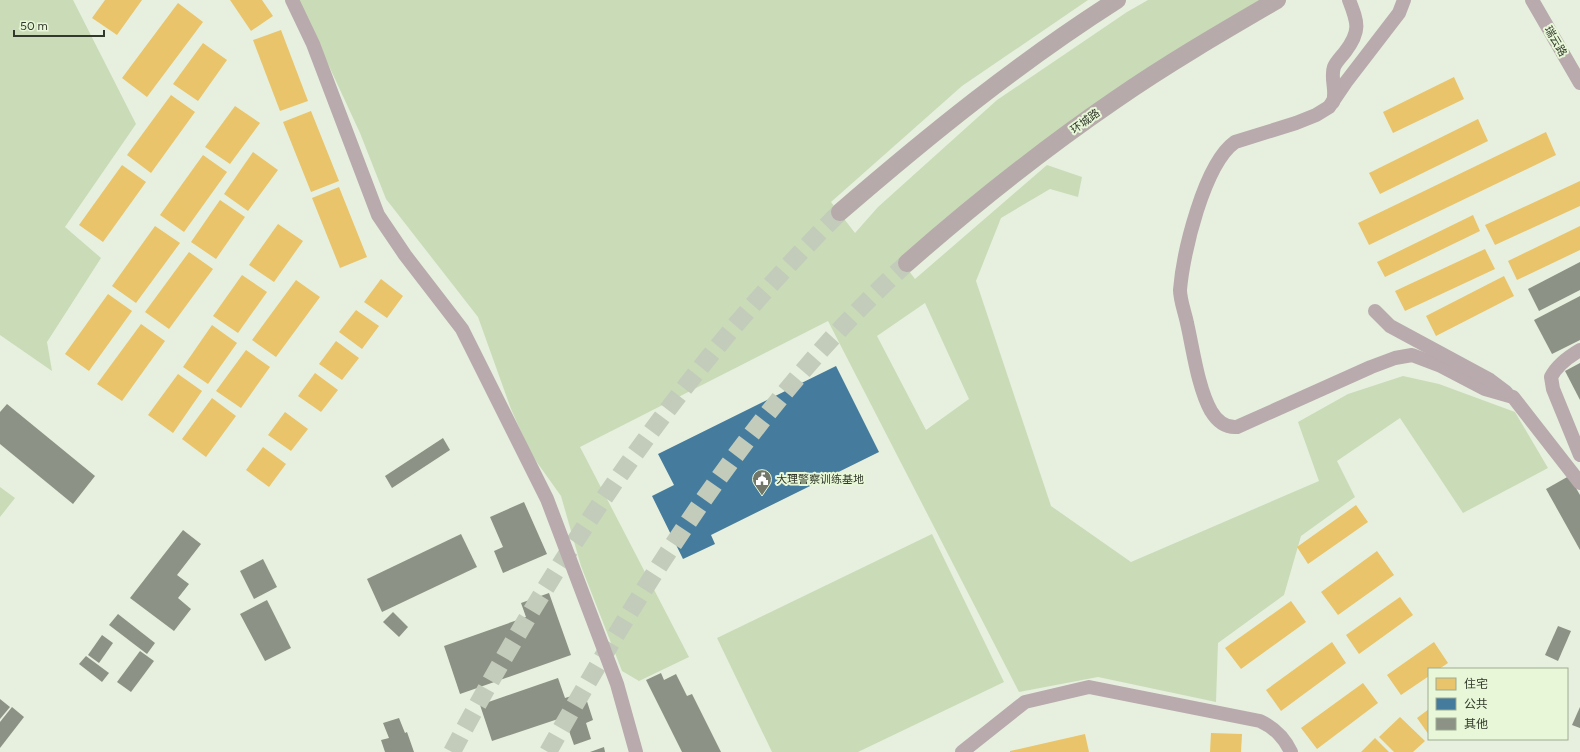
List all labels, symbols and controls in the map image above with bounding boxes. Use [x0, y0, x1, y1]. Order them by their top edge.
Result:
scale bar [14, 12, 104, 38]
text: 50 m [20, 19, 48, 33]
street label: 瑞云路 [1542, 24, 1569, 59]
street label: 环城路 [1068, 106, 1102, 136]
public building icon: 大理警察训练基地 [751, 468, 773, 496]
place label: 大理警察训练基地 [776, 473, 864, 486]
legend [1428, 668, 1568, 740]
text: 住宅 [1464, 677, 1488, 691]
text: 公共 [1464, 697, 1488, 711]
text: 其他 [1464, 717, 1488, 731]

